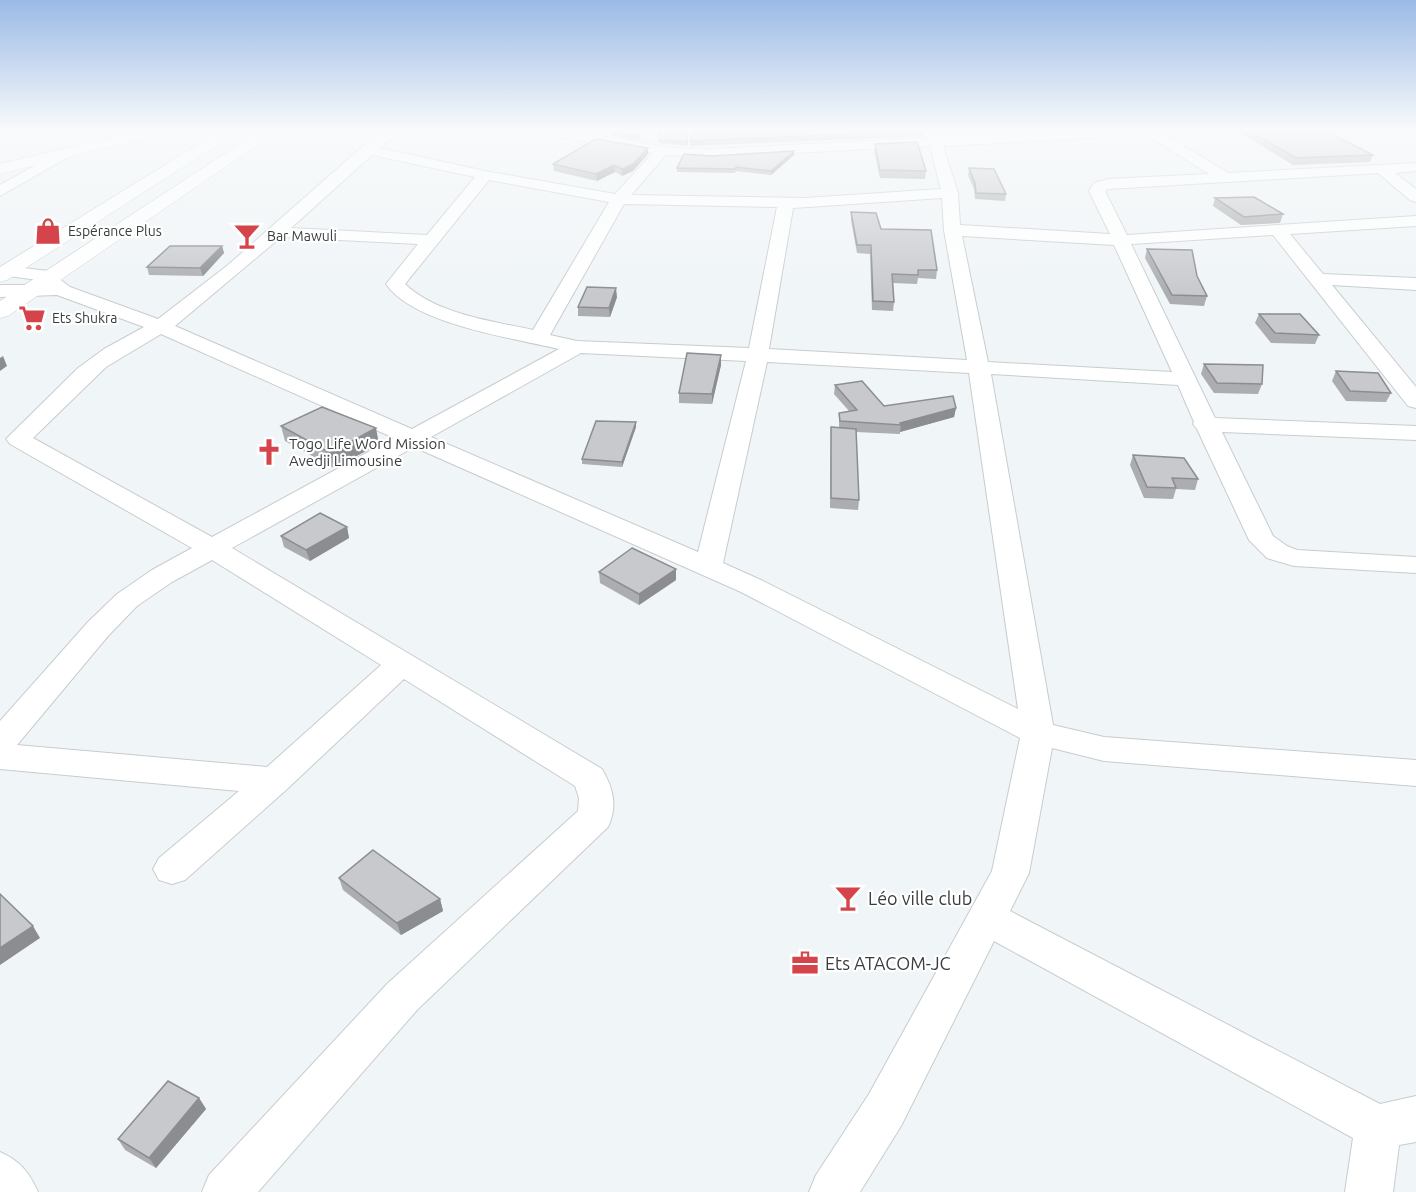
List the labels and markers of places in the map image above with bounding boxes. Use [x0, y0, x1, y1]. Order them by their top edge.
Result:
shop icon: Espérance Plus [33, 216, 63, 246]
bar icon: Bar Mawuli [232, 221, 262, 251]
place label: Espérance Plus [68, 223, 162, 239]
place label: Bar Mawuli [267, 228, 337, 244]
supermarket icon: Ets Shukra [17, 303, 47, 333]
place label: Ets Shukra [52, 310, 118, 326]
place label: Togo Life Word Mission Avedji Limousine [289, 435, 446, 469]
church icon: Togo Life Word Mission Avedji Limousine [254, 437, 284, 467]
bar icon: Léo ville club [833, 883, 863, 913]
place label: Léo ville club [868, 888, 972, 908]
office icon: Ets ATACOM-JC [790, 948, 820, 978]
place label: Ets ATACOM-JC [825, 953, 951, 973]

